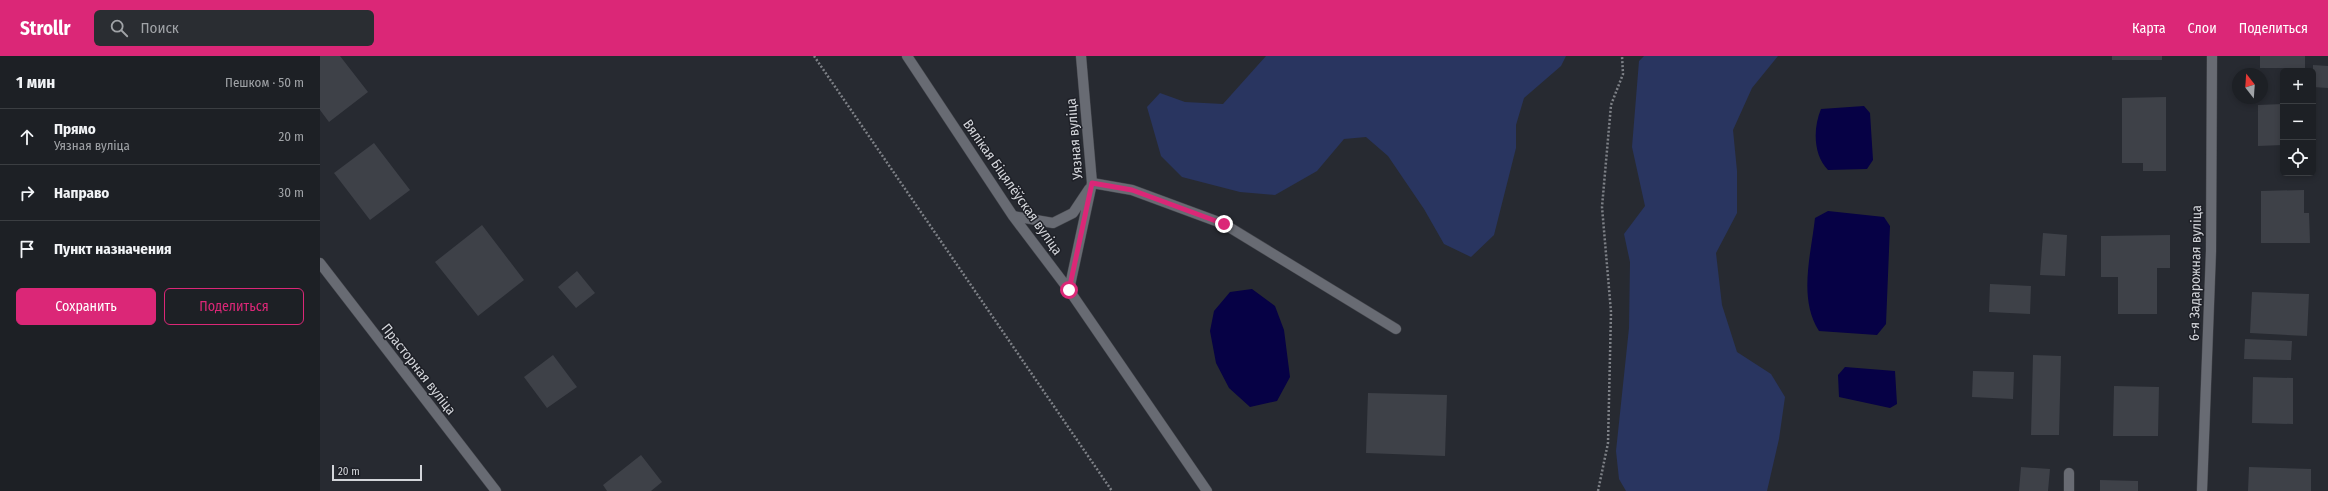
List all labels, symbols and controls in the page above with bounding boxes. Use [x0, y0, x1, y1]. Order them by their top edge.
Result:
search box [94, 10, 374, 46]
text: Strollr [20, 17, 70, 40]
icon: search [108, 17, 130, 39]
text: Поиск [140, 19, 179, 37]
text: Карта [2132, 20, 2166, 37]
text: Слои [2188, 20, 2217, 37]
text: Поделиться [2239, 20, 2308, 37]
north arrow [2232, 68, 2268, 104]
map controls [2280, 68, 2316, 176]
button: + [2280, 68, 2316, 104]
text: 1 мин [16, 72, 55, 93]
text: Пешком · 50 m [225, 75, 304, 90]
street label: Уязная вуліца [1062, 97, 1087, 181]
button: − [2280, 104, 2316, 140]
street label: Вялікая Біцялёўская вуліца [959, 116, 1066, 258]
text: Прямо [54, 120, 96, 138]
icon: ahead [16, 126, 38, 148]
text: 20 m [278, 129, 304, 144]
text: Уязная вуліца [54, 138, 130, 153]
button: locate [2280, 140, 2316, 176]
icon: right [16, 182, 38, 204]
text: Направо [54, 184, 109, 202]
text: 30 m [278, 185, 304, 200]
street label: 6-я Задарожная вуліца [2186, 205, 2205, 341]
route end [1215, 215, 1233, 233]
icon: arrive [16, 238, 38, 260]
text: Пункт назначения [54, 240, 172, 258]
route start [1060, 281, 1078, 299]
button: Сохранить [16, 288, 156, 325]
button: Поделиться [164, 288, 304, 325]
street label: Прасторная вуліца [378, 320, 460, 418]
scale bar [332, 463, 422, 482]
text: 20 m [338, 465, 360, 478]

